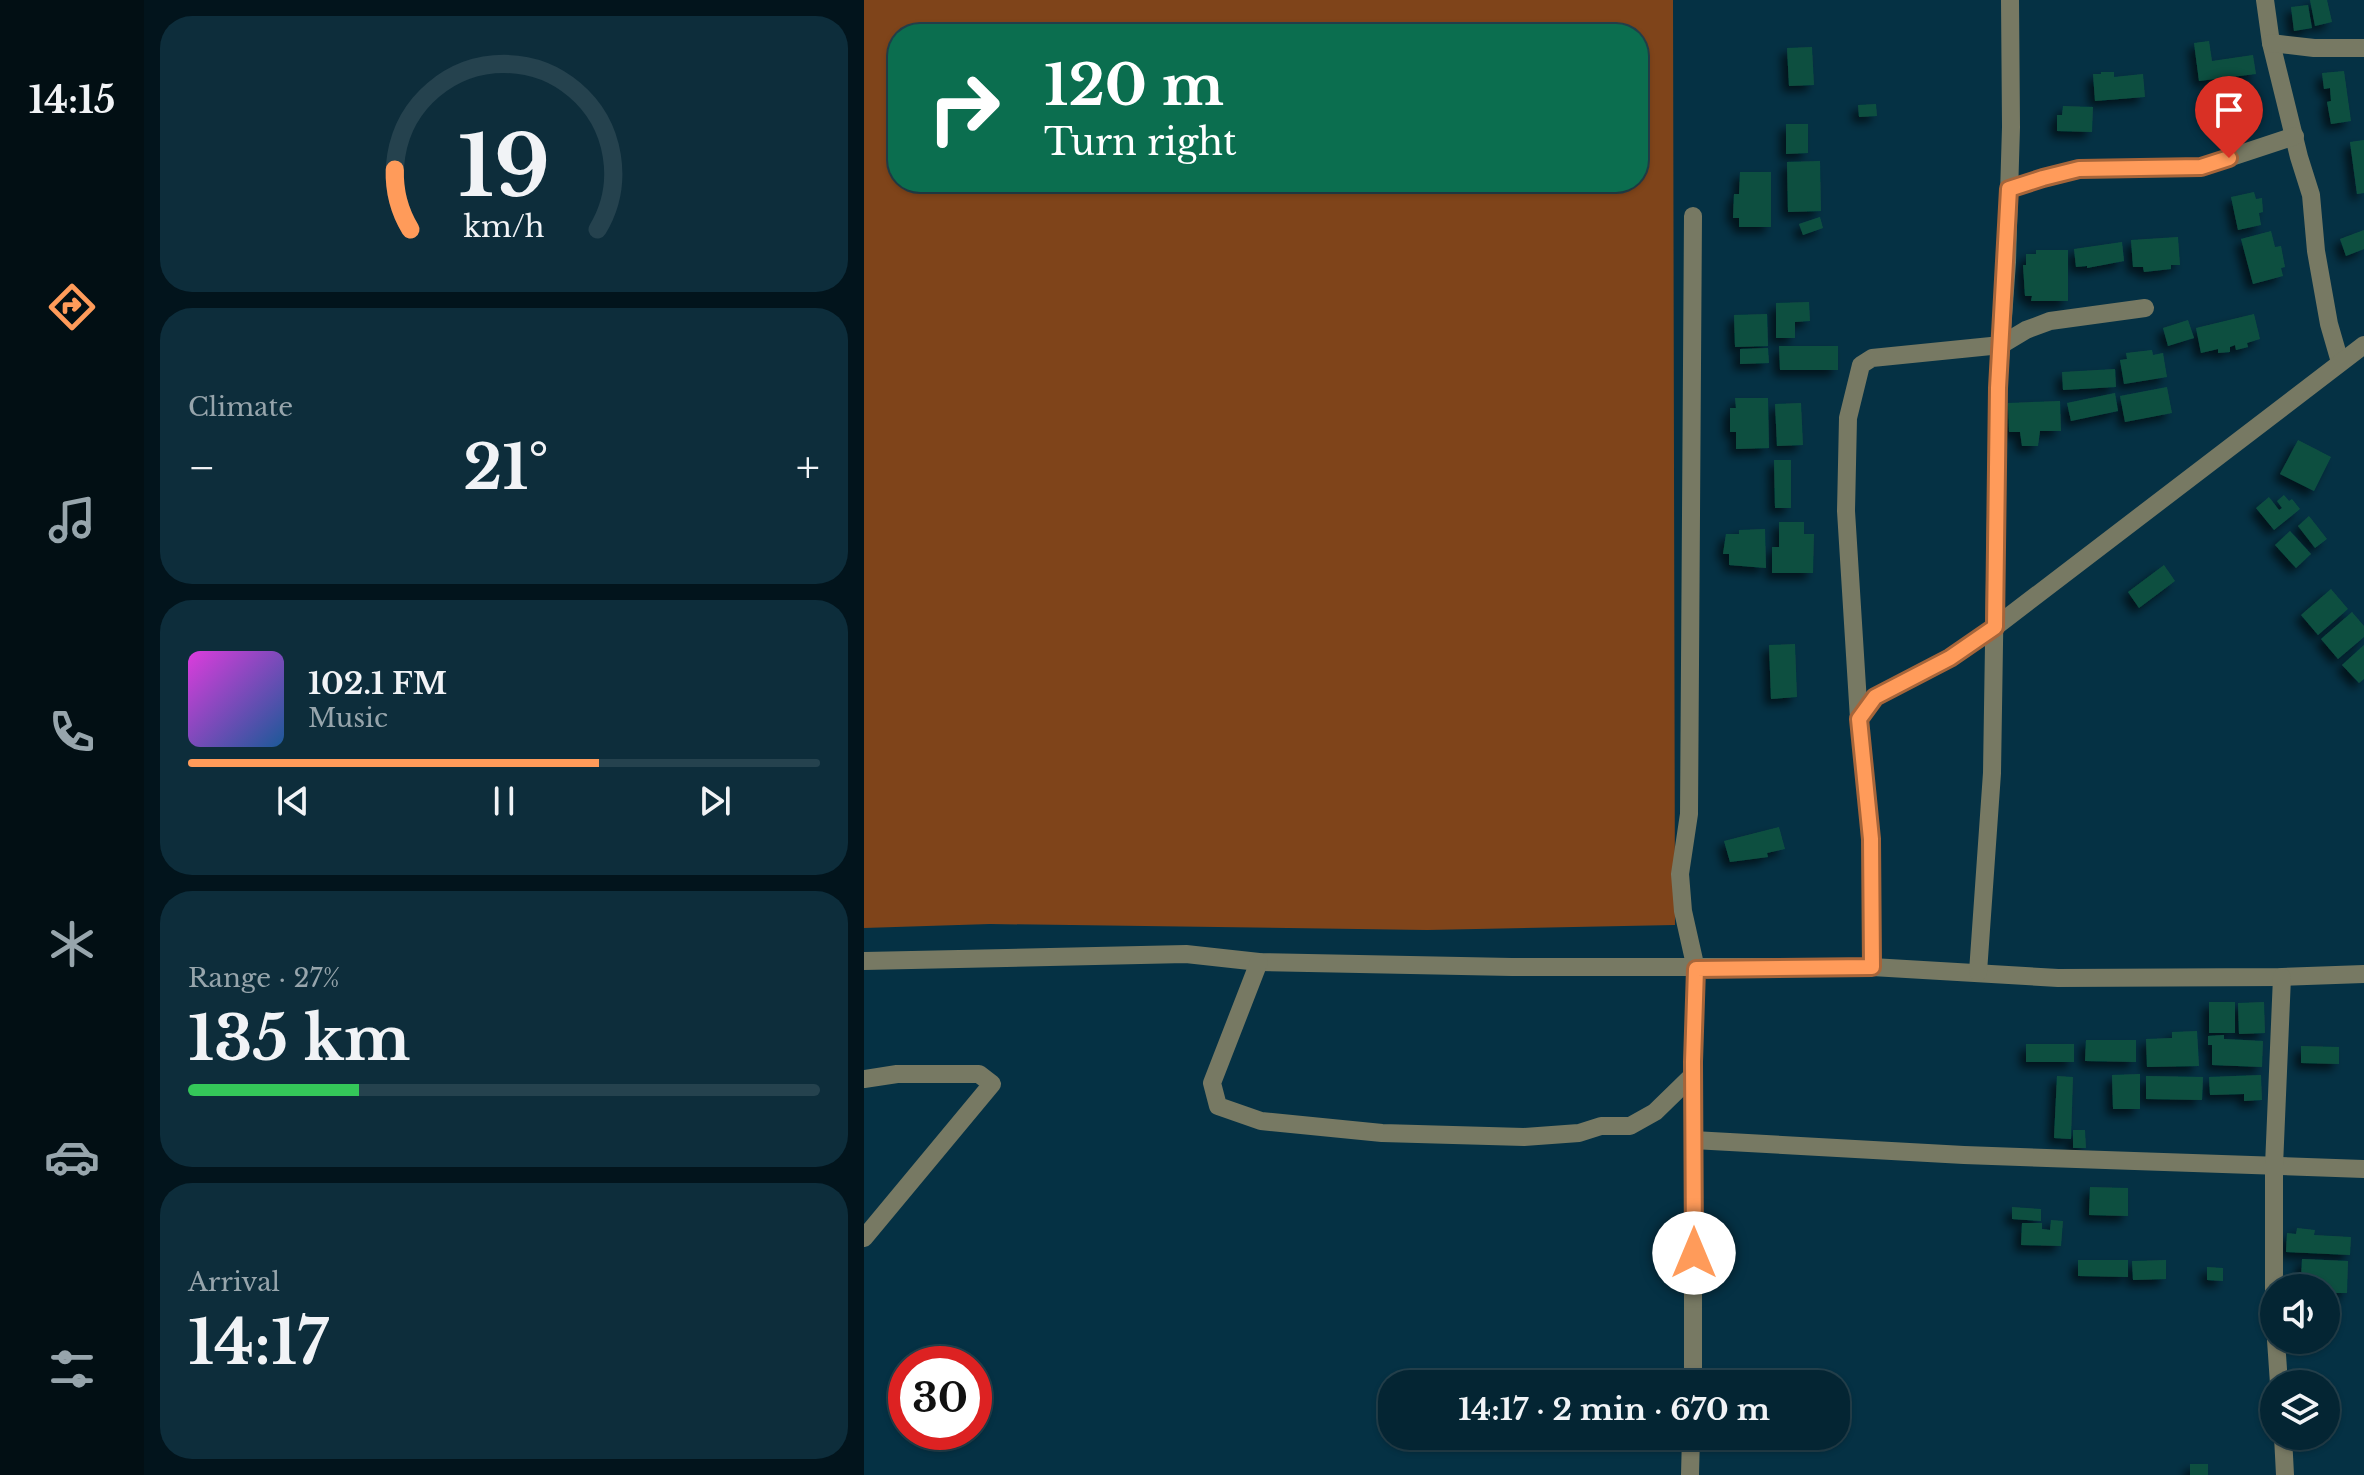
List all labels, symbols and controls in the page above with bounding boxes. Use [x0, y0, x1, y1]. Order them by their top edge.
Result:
text: 120 m [1044, 51, 1224, 120]
icon: right [912, 56, 1016, 160]
pin [2195, 76, 2263, 158]
text: 14:15 [29, 78, 115, 123]
icon: arrive [2207, 88, 2251, 132]
text: 19 [458, 114, 550, 217]
text: Turn right [1044, 120, 1237, 165]
text: km/h [463, 209, 545, 245]
icon: directions [44, 279, 100, 335]
text: Climate [188, 391, 293, 423]
text: 21° [463, 431, 548, 505]
text: − [188, 440, 216, 495]
text: + [796, 440, 820, 495]
icon: music [44, 492, 100, 548]
text: 102.1 FM [308, 665, 447, 702]
text: Music [308, 702, 388, 734]
icon: phone [44, 704, 100, 760]
icon: previous [271, 779, 315, 823]
icon: pause [482, 779, 526, 823]
icon: next [693, 779, 737, 823]
icon: climate [44, 916, 100, 972]
text: Range · 27% [188, 962, 340, 994]
text: 135 km [188, 1002, 410, 1076]
icon: car [44, 1129, 100, 1185]
position arrow [1652, 1211, 1736, 1295]
text: Arrival [188, 1266, 280, 1298]
map controls [2260, 1274, 2340, 1450]
button: sound [2260, 1274, 2340, 1354]
text: 14:17 [188, 1306, 328, 1380]
icon: filters [44, 1341, 100, 1397]
speed limit sign: 30 [888, 1346, 992, 1450]
button: layers [2260, 1370, 2340, 1450]
text: 14:17 · 2 min · 670 m [1458, 1391, 1770, 1428]

